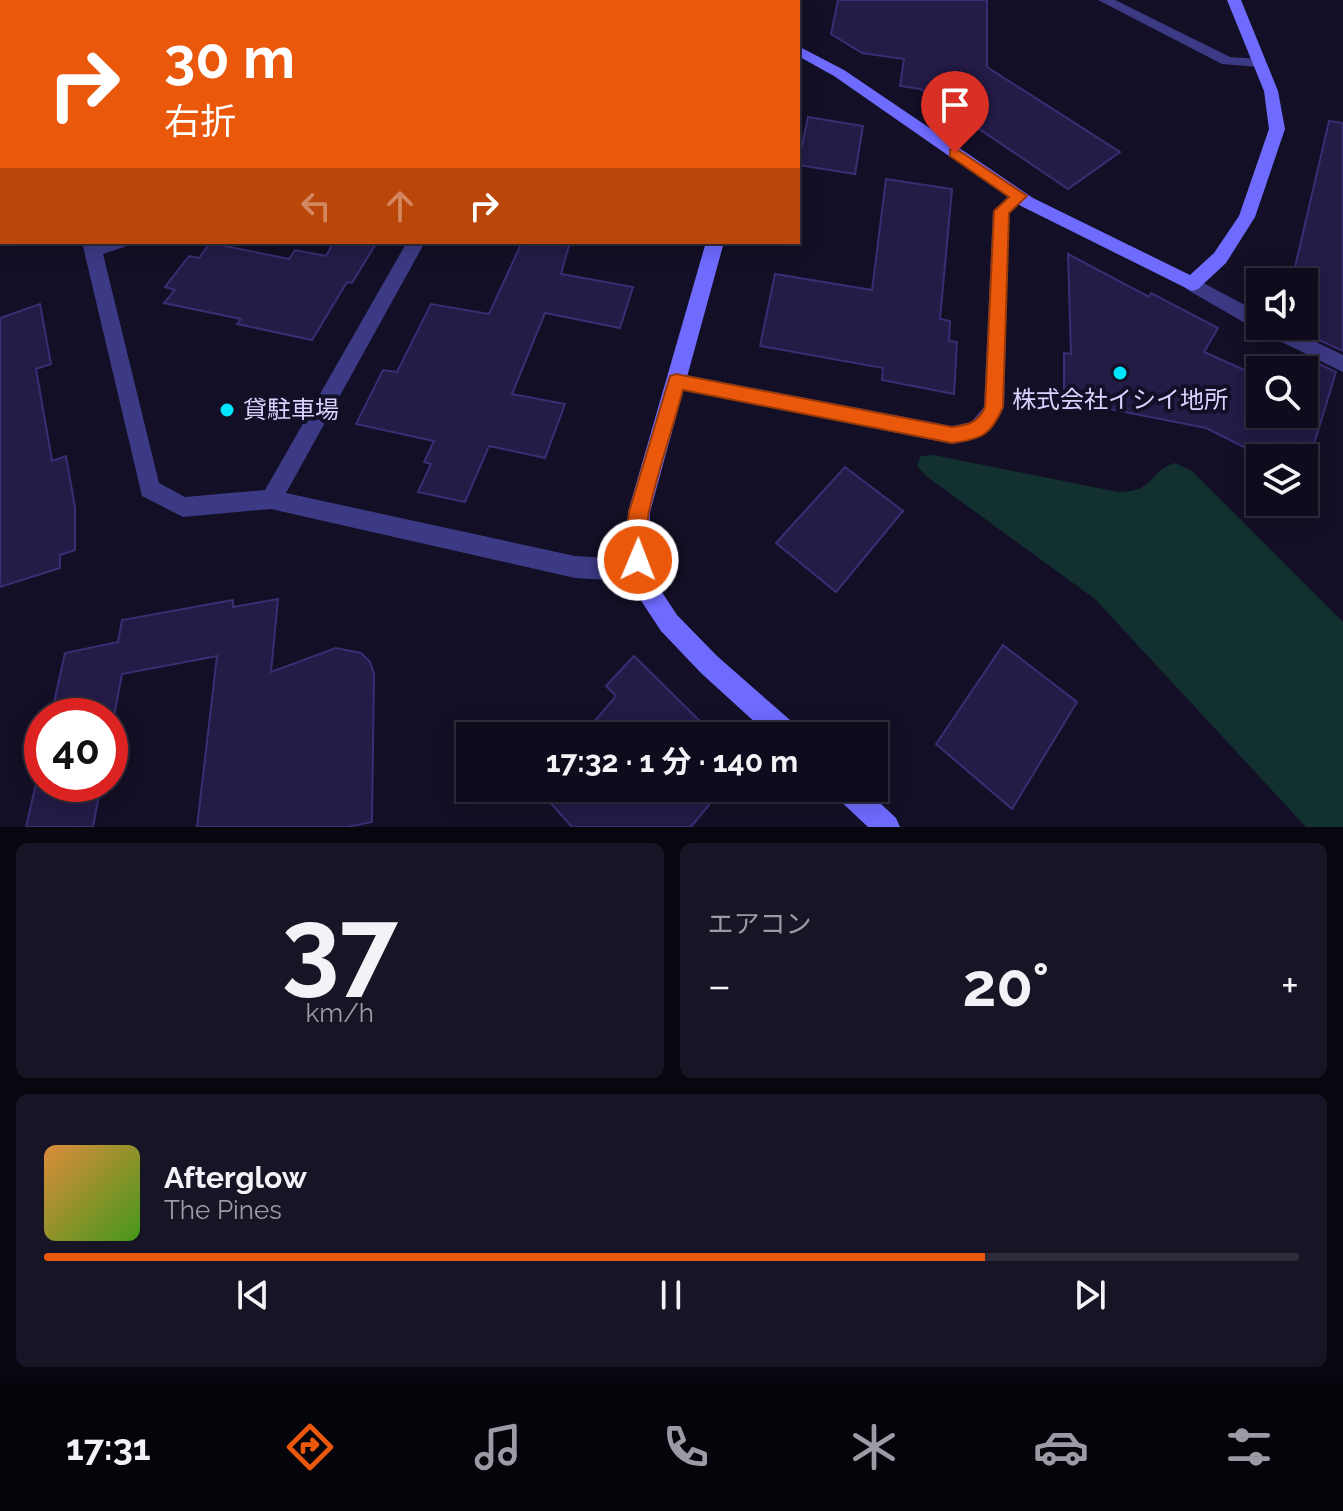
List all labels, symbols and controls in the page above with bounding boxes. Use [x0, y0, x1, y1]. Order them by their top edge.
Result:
text: 30 m [164, 25, 295, 91]
icon: right [32, 32, 136, 136]
pin [921, 71, 989, 153]
icon: arrive [933, 83, 977, 127]
text: 右折 [164, 100, 236, 142]
icon: left [294, 184, 338, 228]
icon: ahead [378, 184, 422, 228]
icon: right [462, 184, 506, 228]
map controls [1246, 268, 1318, 516]
button: sound [1246, 268, 1318, 340]
button: search [1246, 356, 1318, 428]
marker: 株式会社イシイ地所 [1111, 364, 1129, 382]
place label: 株式会社イシイ地所 [1012, 385, 1228, 414]
place label: 貸駐車場 [243, 395, 339, 424]
marker: 貸駐車場 [218, 401, 236, 419]
button: layers [1246, 444, 1318, 516]
position arrow [596, 518, 680, 602]
speed limit sign: 40 [24, 698, 128, 802]
text: 17:32 · 1 分 · 140 m [546, 744, 798, 779]
text: 37 [282, 885, 398, 1007]
text: エアコン [708, 909, 812, 939]
text: 20° [963, 950, 1049, 1020]
text: − [708, 960, 731, 1011]
text: + [1281, 960, 1299, 1011]
text: km/h [305, 998, 374, 1028]
text: Afterglow [164, 1160, 307, 1195]
text: The Pines [164, 1195, 282, 1225]
icon: previous [231, 1273, 275, 1317]
icon: pause [649, 1273, 693, 1317]
icon: next [1068, 1273, 1112, 1317]
icon: directions [282, 1419, 338, 1475]
icon: music [470, 1419, 526, 1475]
icon: phone [658, 1419, 714, 1475]
icon: climate [846, 1419, 902, 1475]
icon: car [1033, 1419, 1089, 1475]
icon: filters [1221, 1419, 1277, 1475]
text: 17:31 [66, 1426, 151, 1468]

